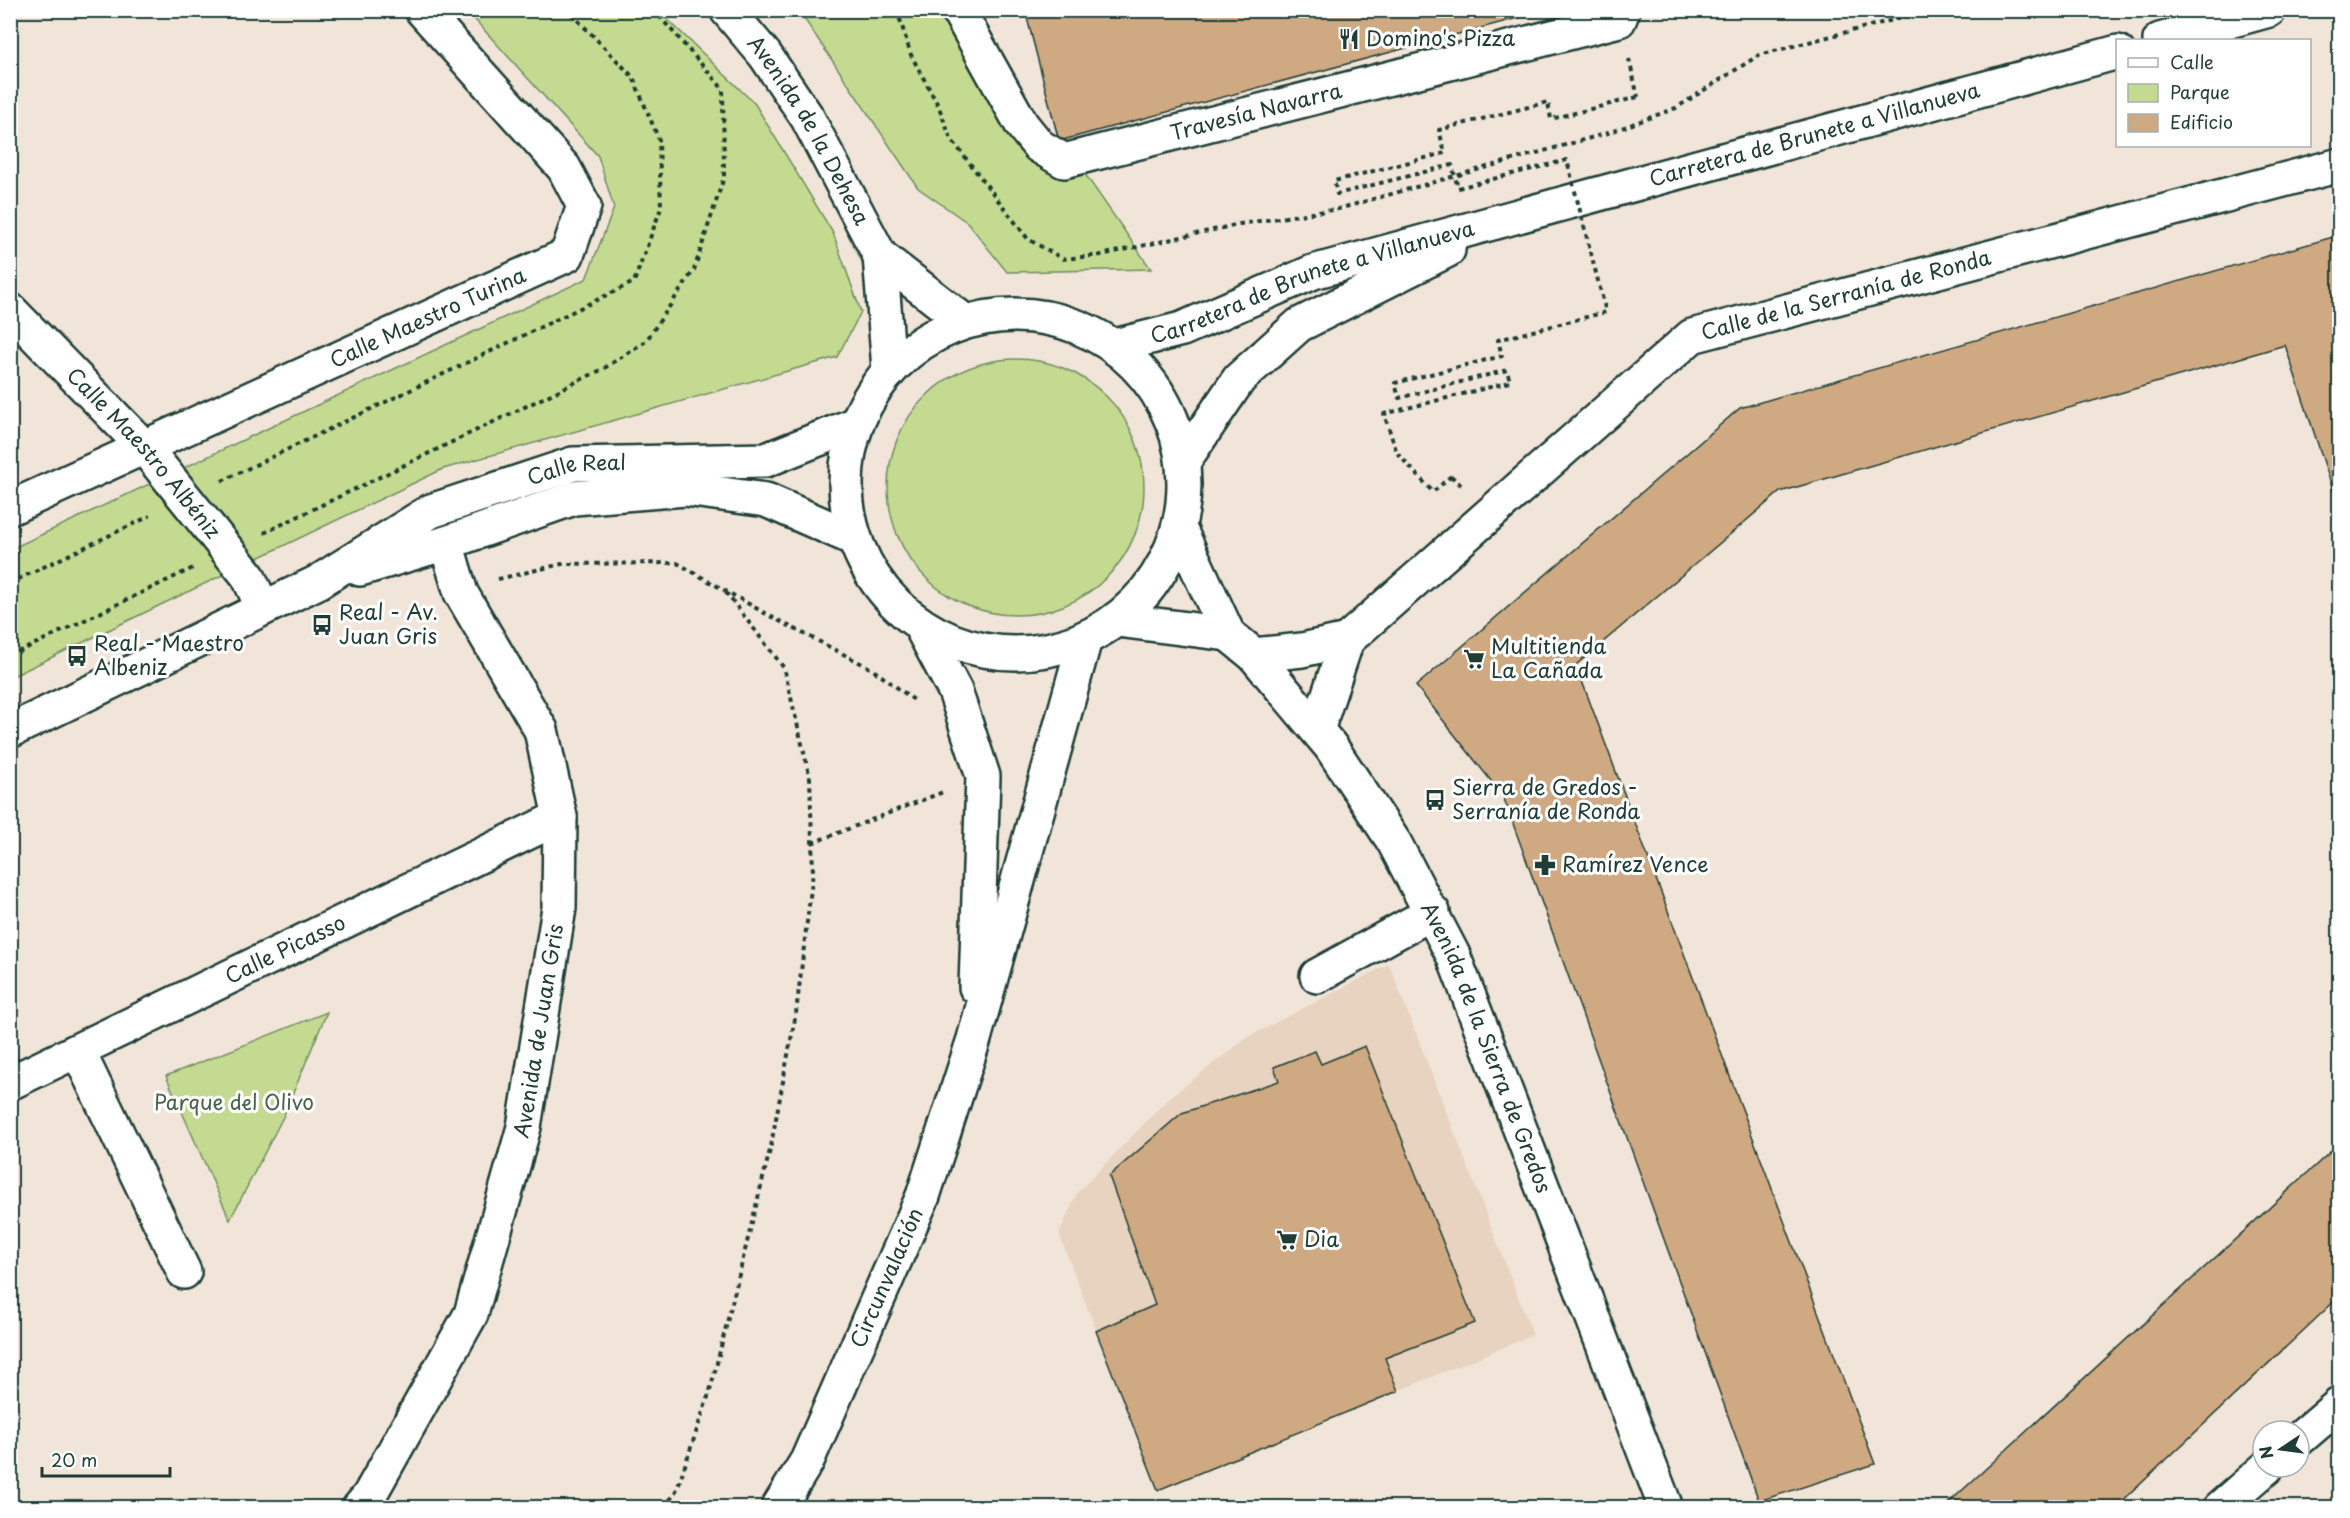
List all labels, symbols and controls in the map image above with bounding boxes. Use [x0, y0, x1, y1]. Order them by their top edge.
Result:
place label: Domino's Pizza [1366, 21, 1515, 53]
street label: Avenida de la Dehesa [741, 27, 879, 230]
restaurant icon: Domino's Pizza [1337, 27, 1361, 51]
legend [2116, 39, 2311, 147]
text: Calle [2170, 48, 2214, 75]
street label: Travesía Navarra [1166, 73, 1345, 147]
street label: Carretera de Brunete a Villanueva [1645, 73, 1983, 193]
text: Parque [2170, 78, 2230, 105]
text: Edificio [2170, 108, 2233, 135]
street label: Carretera de Brunete a Villanueva [1147, 211, 1478, 350]
street label: Calle de la Serranía de Ronda [1697, 240, 1994, 347]
street label: Calle Maestro Turina [324, 258, 531, 375]
street label: Calle Maestro Albéniz [60, 359, 230, 545]
street label: Calle Real [522, 445, 626, 492]
place label: Real - Av. Juan Gris [339, 595, 438, 651]
bus stop icon: Real - Av. Juan Gris [310, 613, 334, 637]
place label: Real - Maestro Albeniz [94, 626, 244, 682]
place label: Multitienda La Cañada [1491, 629, 1606, 685]
bus stop icon: Real - Maestro Albeniz [65, 644, 89, 668]
supermarket icon: Multitienda La Cañada [1462, 647, 1486, 671]
place label: Sierra de Gredos - Serranía de Ronda [1452, 770, 1640, 826]
bus stop icon: Sierra de Gredos - Serranía de Ronda [1423, 788, 1447, 812]
place label: Ramírez Vence [1562, 847, 1709, 879]
pharmacy icon: Ramírez Vence [1533, 853, 1557, 877]
street label: Avenida de la Sierra de Gredos [1414, 896, 1561, 1197]
street label: Calle Picasso [219, 905, 350, 991]
street label: Avenida de Juan Gris [504, 921, 570, 1141]
park label: Parque del Olivo [154, 1085, 314, 1117]
street label: Circunvalación [841, 1202, 930, 1352]
place label: Dia [1304, 1222, 1339, 1254]
supermarket icon: Dia [1275, 1228, 1299, 1252]
north arrow [2251, 1419, 2311, 1479]
scale bar [42, 1440, 170, 1478]
text: N [2252, 1444, 2279, 1461]
text: 20 m [51, 1446, 97, 1473]

